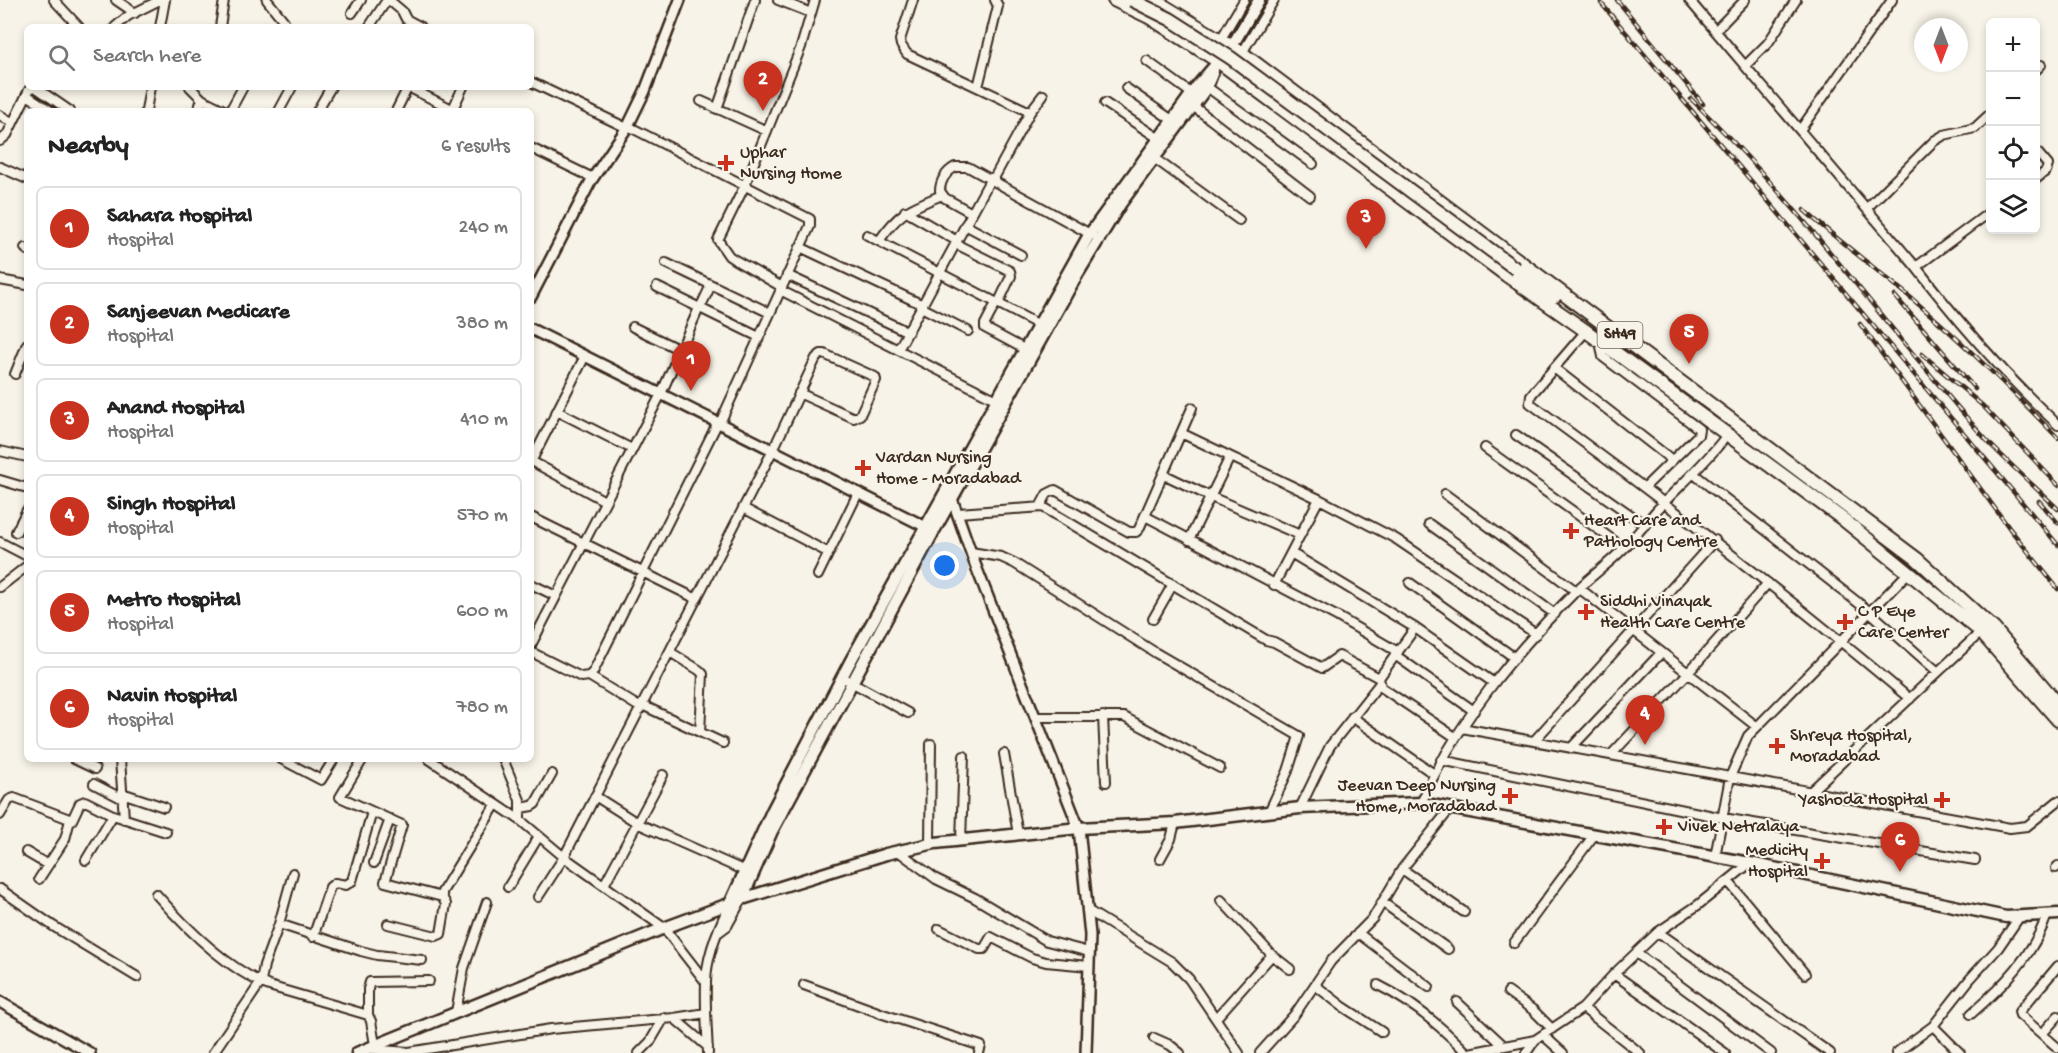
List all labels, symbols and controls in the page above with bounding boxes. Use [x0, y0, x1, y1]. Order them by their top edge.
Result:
north arrow [1914, 18, 1968, 72]
map controls [1986, 18, 2040, 234]
button: + [1986, 18, 2040, 72]
search box [24, 24, 534, 90]
icon: search [45, 41, 78, 74]
text: Search here [93, 44, 201, 70]
pin: 2 [744, 62, 783, 111]
button: − [1986, 72, 2040, 126]
button: locate [1986, 126, 2040, 180]
text: Nearby [48, 132, 129, 163]
text: 6 results [441, 136, 510, 159]
place label: Uphar Nursing Home [740, 143, 843, 185]
marker: Uphar Nursing Home [717, 154, 735, 172]
button: layers [1986, 180, 2040, 234]
pin: 3 [1346, 200, 1386, 249]
text: Sahara Hospital [107, 204, 252, 230]
text: 1 [65, 217, 74, 240]
text: 240 m [458, 217, 508, 240]
text: Hospital [107, 230, 174, 253]
text: Sanjeevan Medicare [107, 300, 290, 326]
text: 2 [65, 313, 74, 336]
text: 380 m [456, 313, 508, 336]
pin: 5 [1670, 314, 1708, 364]
road number: SH49 [1598, 322, 1642, 348]
text: Hospital [107, 326, 174, 349]
pin: 1 [672, 342, 710, 391]
text: Anand Hospital [107, 396, 245, 422]
text: 3 [64, 409, 75, 432]
text: 410 m [460, 409, 508, 432]
text: Hospital [107, 422, 174, 445]
place label: Vardan Nursing Home - Moradabad [875, 448, 1022, 490]
marker: Vardan Nursing Home - Moradabad [854, 459, 872, 477]
text: Singh Hospital [107, 492, 236, 518]
text: 4 [65, 505, 74, 528]
text: 570 m [457, 505, 508, 528]
place label: Heart Care and Pathology Centre [1583, 511, 1718, 553]
text: Hospital [107, 518, 174, 541]
marker: Heart Care and Pathology Centre [1562, 522, 1580, 540]
your location [930, 551, 959, 580]
text: Metro Hospital [107, 588, 241, 614]
place label: Siddhi Vinayak Health Care Centre [1600, 592, 1746, 634]
text: 5 [64, 601, 75, 624]
text: 600 m [456, 601, 508, 624]
place label: C P Eye Care Center [1858, 602, 1950, 644]
marker: Siddhi Vinayak Health Care Centre [1577, 603, 1595, 621]
marker: C P Eye Care Center [1836, 613, 1854, 631]
text: Hospital [107, 614, 174, 637]
text: Navin Hospital [107, 684, 237, 710]
pin: 4 [1626, 696, 1664, 745]
text: 6 [64, 697, 75, 720]
text: 780 m [456, 697, 508, 720]
text: Hospital [107, 710, 174, 733]
place label: Shreya Hospital, Moradabad [1790, 726, 1913, 768]
marker: Shreya Hospital, Moradabad [1768, 737, 1786, 755]
place label: Jeevan Deep Nursing Home, Moradabad [1338, 776, 1497, 818]
marker: Jeevan Deep Nursing Home, Moradabad [1501, 787, 1519, 805]
place label: Yashoda Hospital [1797, 790, 1928, 811]
marker: Yashoda Hospital [1933, 791, 1951, 809]
place label: Vivek Netralaya [1677, 817, 1800, 838]
marker: Vivek Netralaya [1655, 818, 1673, 836]
pin: 6 [1880, 822, 1920, 872]
place label: Medicity Hospital [1746, 841, 1808, 883]
marker: Medicity Hospital [1813, 852, 1831, 870]

